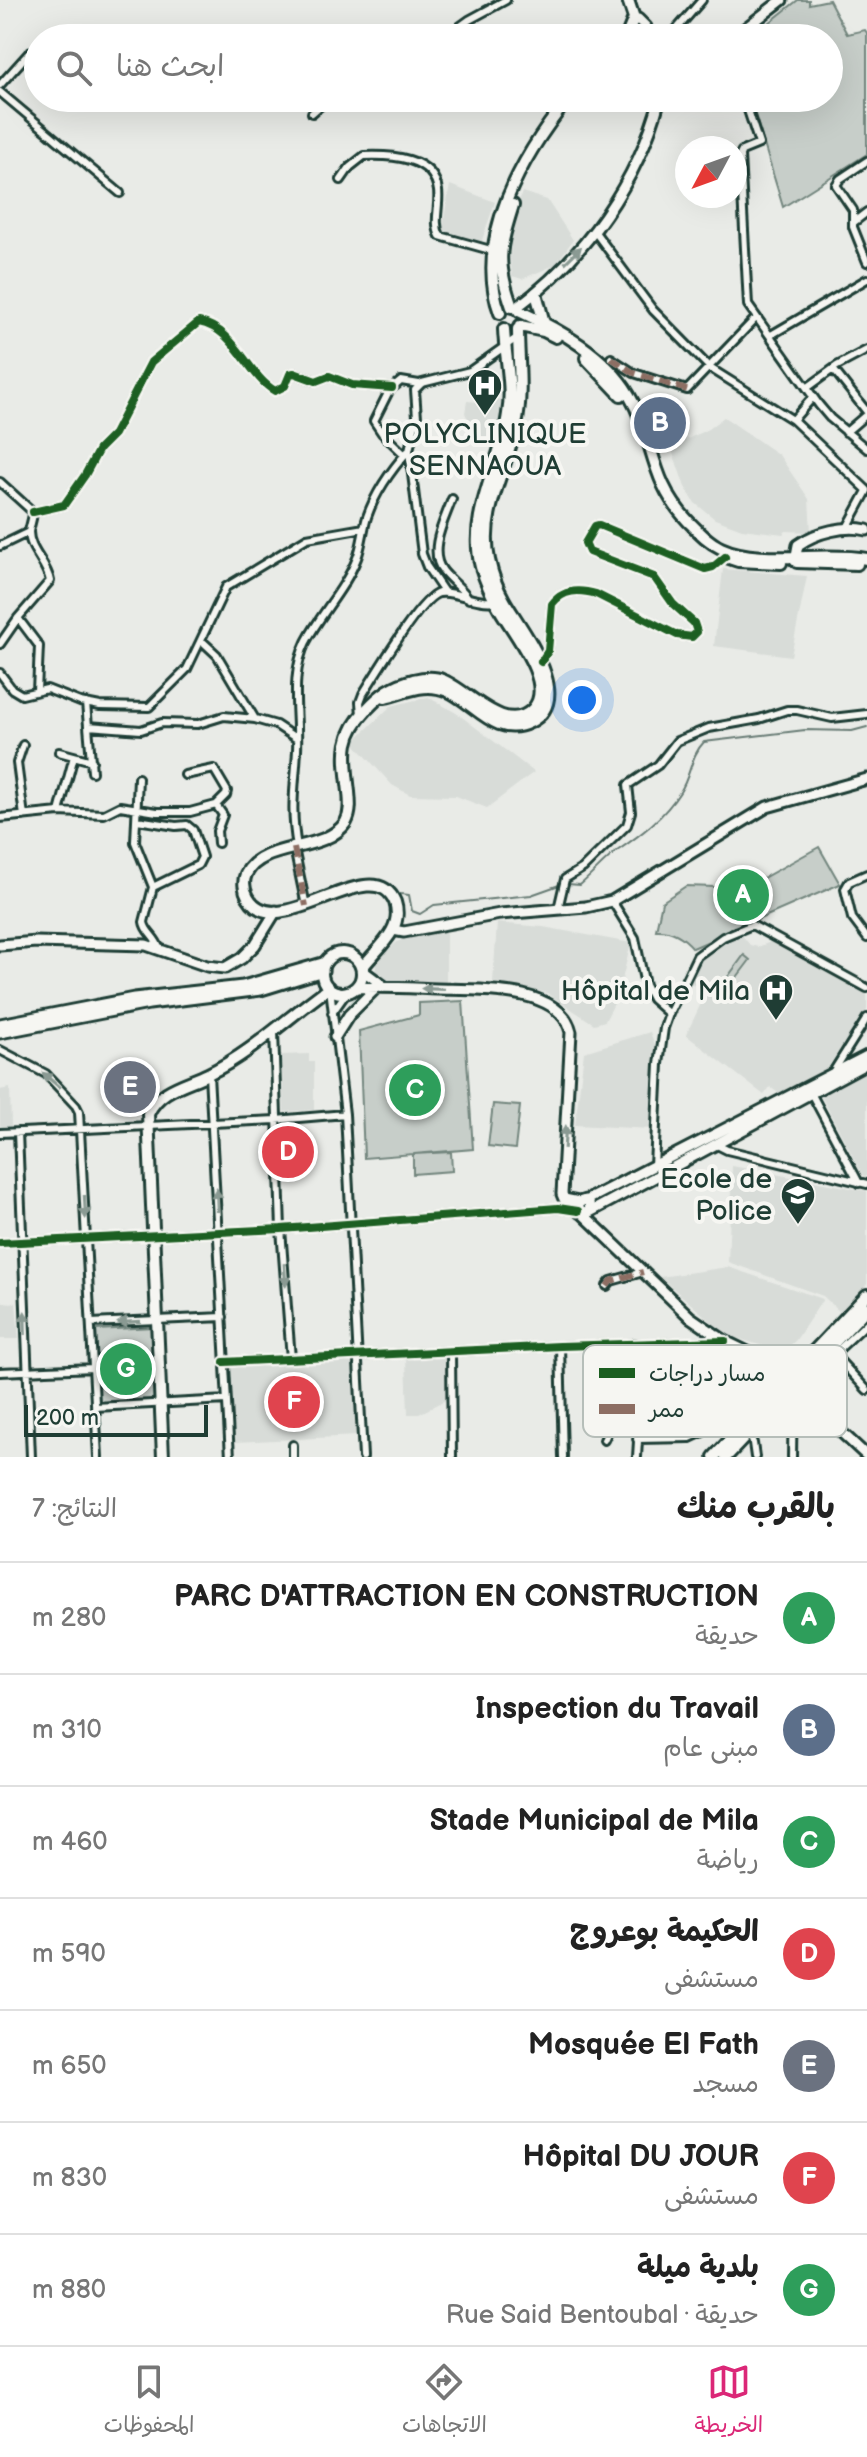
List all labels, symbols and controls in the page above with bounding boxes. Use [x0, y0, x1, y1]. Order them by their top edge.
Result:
search box [24, 24, 843, 112]
icon: search [52, 46, 96, 90]
text: ابحث هنا [116, 49, 224, 85]
north arrow [675, 136, 747, 208]
one-way arrow [563, 247, 582, 265]
hospital icon: POLYCLINIQUE SENNAOUA [466, 367, 504, 417]
pin: B [634, 393, 686, 453]
place label: POLYCLINIQUE SENNAOUA [384, 418, 586, 483]
your location [562, 680, 602, 720]
pin: A [717, 865, 769, 925]
hospital icon: Hôpital de Mila [757, 972, 795, 1022]
place label: Hôpital de Mila [561, 975, 750, 1008]
one-way arrow [420, 982, 445, 995]
pin: E [104, 1057, 156, 1117]
pin: C [389, 1060, 441, 1120]
one-way arrow [42, 1072, 62, 1089]
pin: D [262, 1122, 314, 1182]
one-way arrow [559, 1124, 572, 1149]
place label: Ecole de Police [660, 1163, 772, 1228]
school or university icon: Ecole de Police [779, 1176, 817, 1226]
one-way arrow [210, 1187, 223, 1212]
one-way arrow [79, 1195, 92, 1220]
one-way arrow [279, 1263, 292, 1288]
one-way arrow [19, 1310, 32, 1335]
one-way arrow [116, 1315, 141, 1328]
pin: G [100, 1339, 152, 1399]
legend [583, 1345, 847, 1437]
text: مسار دراجات [649, 1361, 765, 1388]
pin: F [268, 1372, 320, 1432]
text: ممر [647, 1397, 685, 1424]
scale bar [24, 1401, 208, 1437]
text: 200 m [36, 1405, 99, 1432]
text: بالقرب منك [677, 1487, 835, 1528]
text: النتائج: 7 [32, 1494, 117, 1525]
text: PARC D'ATTRACTION EN CONSTRUCTION [174, 1579, 759, 1615]
text: 280 m [32, 1603, 106, 1634]
text: A [801, 1603, 817, 1634]
text: حديقة [695, 1621, 759, 1652]
text: Inspection du Travail [475, 1691, 759, 1727]
text: 310 m [32, 1715, 102, 1746]
text: B [800, 1715, 818, 1746]
text: مبنى عام [663, 1733, 759, 1764]
text: Stade Municipal de Mila [430, 1803, 759, 1839]
text: 460 m [32, 1827, 108, 1858]
text: C [800, 1827, 818, 1858]
text: رياضة [697, 1845, 759, 1876]
text: الحكيمة بوعروج [569, 1914, 759, 1950]
text: 590 m [32, 1939, 106, 1970]
text: D [800, 1939, 818, 1970]
text: مستشفى [664, 1964, 759, 1995]
text: Mosquée El Fath [528, 2027, 759, 2063]
text: 650 m [32, 2051, 107, 2082]
text: E [801, 2051, 817, 2082]
text: مسجد [692, 2069, 759, 2100]
text: Hôpital DU JOUR [523, 2139, 759, 2175]
text: 830 m [32, 2163, 107, 2194]
text: F [801, 2163, 817, 2194]
text: مستشفى [664, 2181, 759, 2212]
text: بلدية ميلة [637, 2250, 759, 2286]
text: 880 m [32, 2275, 106, 2306]
text: G [799, 2275, 819, 2306]
text: حديقة · Rue Said Bentoubal [446, 2300, 759, 2331]
tab: المحفوظات [104, 2360, 194, 2444]
tab: الاتجاهات [402, 2360, 487, 2444]
tab: الخريطة [695, 2360, 763, 2444]

